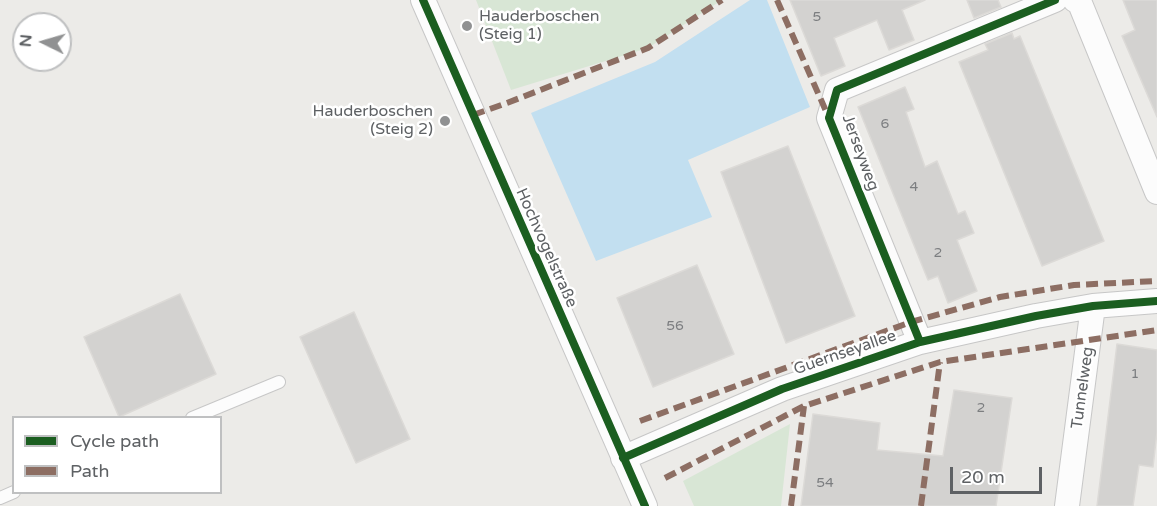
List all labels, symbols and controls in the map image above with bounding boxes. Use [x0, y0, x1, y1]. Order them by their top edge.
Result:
place label: Hauderboschen (Steig 1) [479, 7, 600, 45]
house number: 5 [813, 9, 821, 25]
north arrow [12, 12, 72, 72]
marker: Hauderboschen (Steig 1) [460, 19, 474, 33]
text: N [16, 33, 37, 48]
place label: Hauderboschen (Steig 2) [312, 102, 433, 140]
street label: Jerseyweg [837, 112, 883, 194]
marker: Hauderboschen (Steig 2) [438, 114, 452, 128]
house number: 6 [881, 116, 889, 132]
house number: 4 [910, 179, 918, 195]
street label: Hochvogelstraße [511, 185, 581, 311]
house number: 2 [934, 245, 942, 261]
house number: 56 [666, 318, 684, 334]
street label: Guernseyallee [791, 327, 899, 379]
street label: Tunnelweg [1068, 346, 1098, 430]
house number: 1 [1131, 366, 1139, 382]
house number: 2 [977, 400, 985, 416]
legend [12, 416, 222, 494]
text: Cycle path [70, 430, 159, 452]
scale bar [953, 455, 1044, 493]
text: Path [70, 460, 109, 482]
text: 20 m [961, 466, 1005, 488]
house number: 54 [816, 475, 834, 491]

